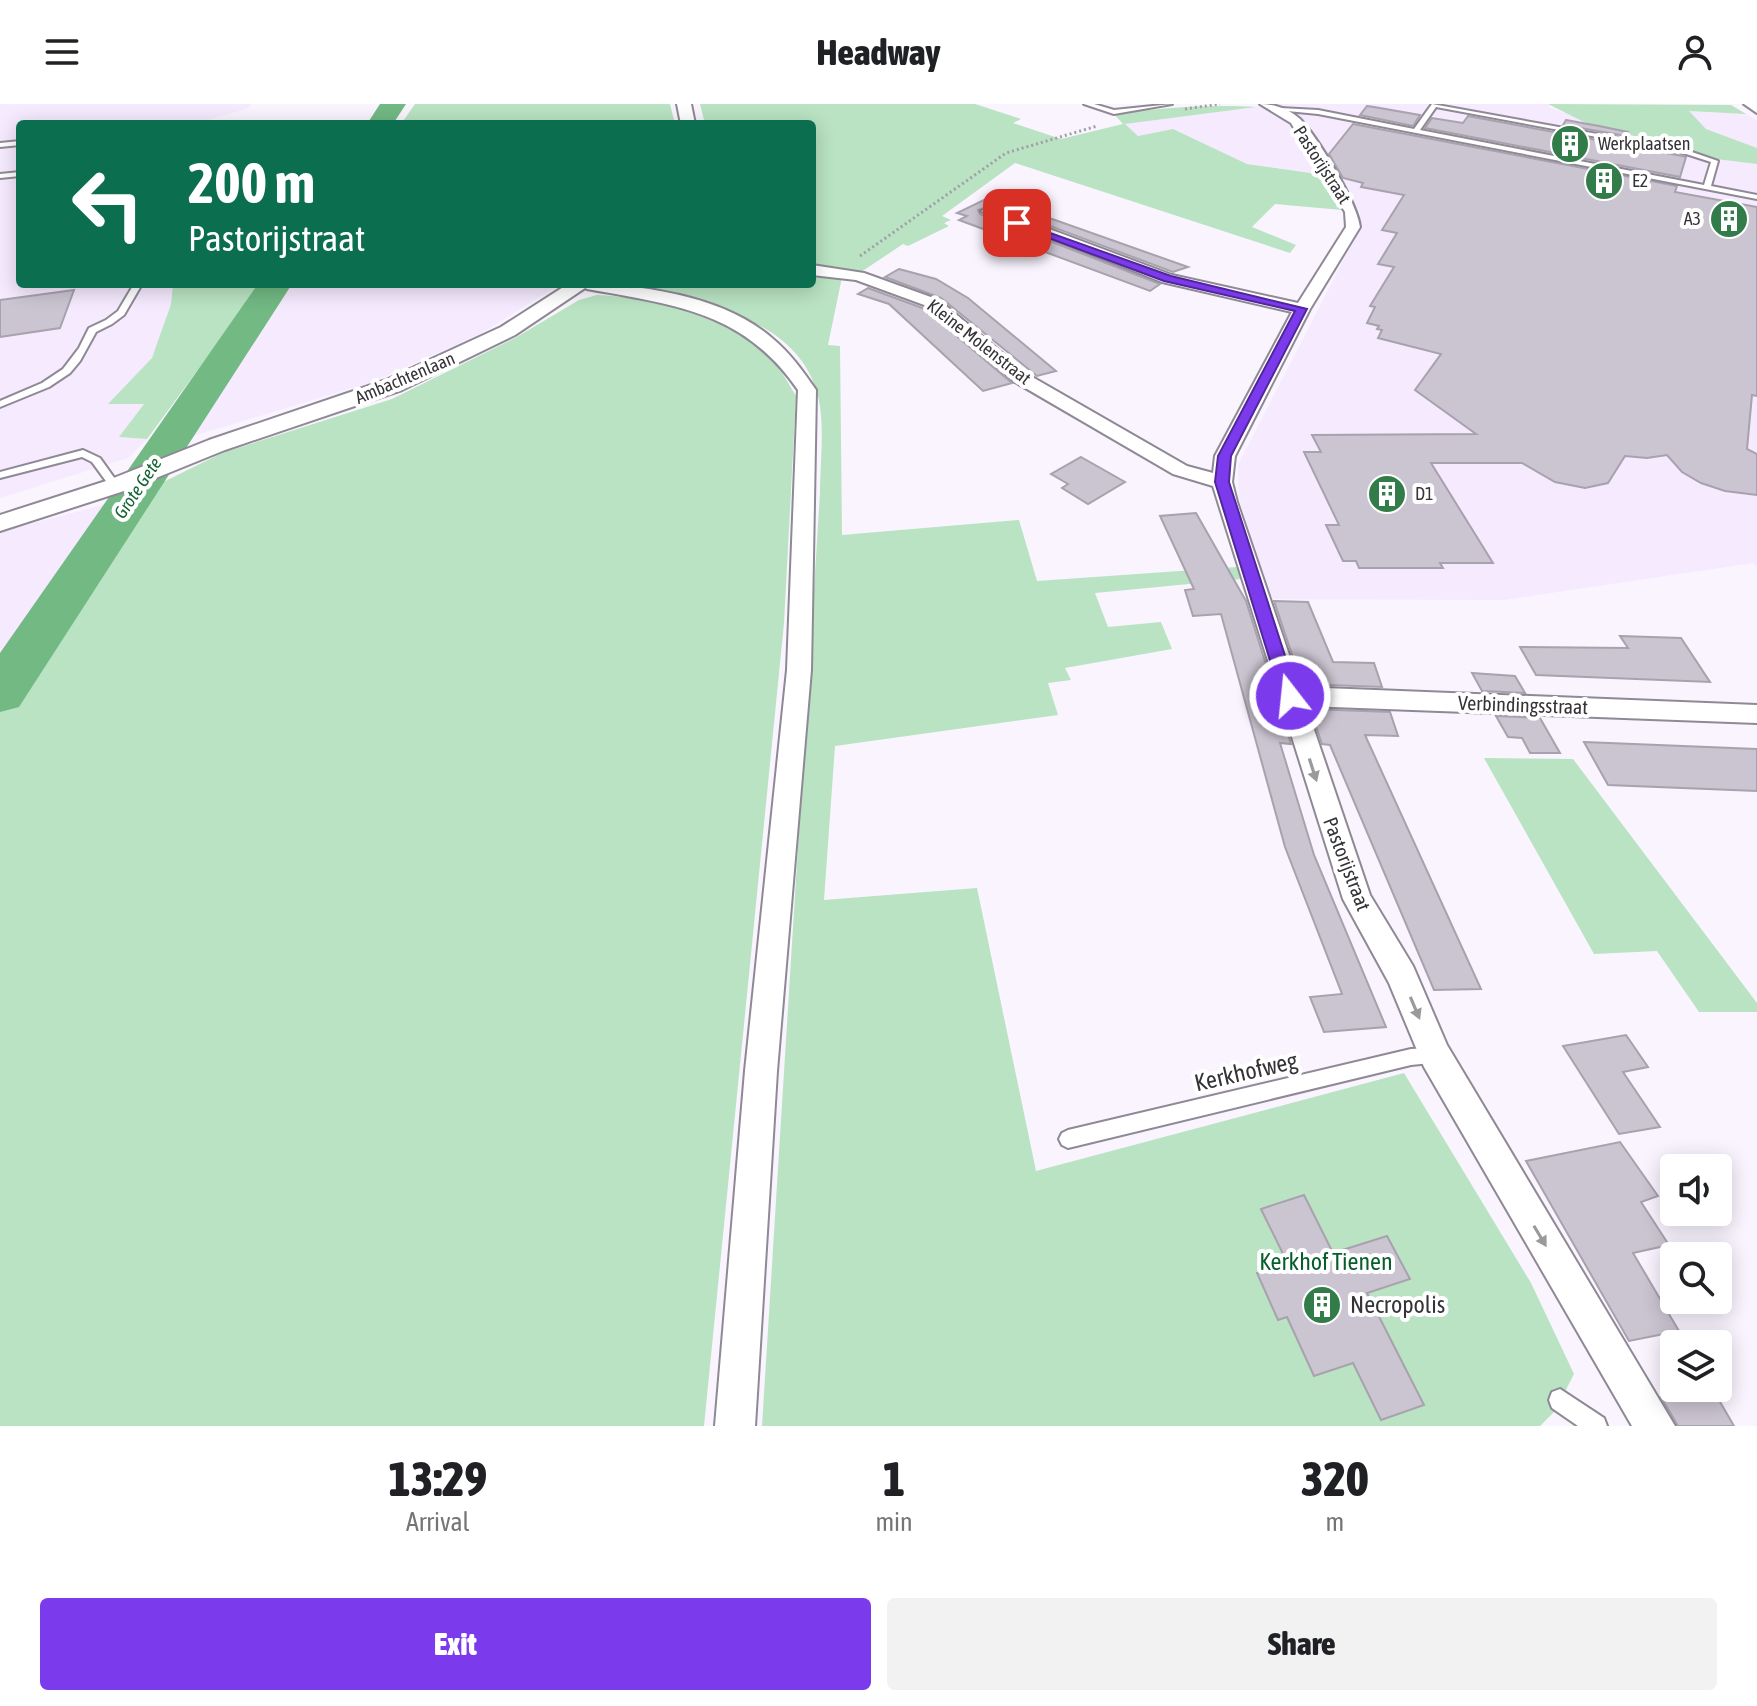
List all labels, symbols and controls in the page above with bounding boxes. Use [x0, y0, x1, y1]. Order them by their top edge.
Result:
icon: menu [40, 30, 84, 74]
icon: person [1673, 30, 1717, 74]
text: Headway [817, 31, 940, 73]
street label: Pastorijstraat [1289, 122, 1355, 208]
building icon: Werkplaatsen [1549, 123, 1591, 165]
place label: Werkplaatsen [1598, 133, 1690, 154]
text: 200 m [188, 151, 315, 215]
icon: left [56, 152, 160, 256]
building icon: E2 [1583, 160, 1625, 202]
place label: E2 [1632, 170, 1648, 191]
pin [983, 189, 1051, 257]
building icon: A3 [1708, 198, 1750, 240]
icon: arrive [995, 201, 1039, 245]
place label: A3 [1684, 208, 1701, 229]
text: Pastorijstraat [188, 217, 365, 259]
street label: Kleine Molenstraat [923, 295, 1035, 389]
street label: Ambachtenlaan [352, 347, 458, 408]
water label: Grote Gete [110, 453, 166, 522]
building icon: D1 [1366, 473, 1408, 515]
place label: D1 [1415, 483, 1434, 504]
position arrow [1248, 654, 1332, 738]
street label: Verbindingsstraat [1458, 691, 1589, 718]
one-way arrow [1307, 758, 1319, 782]
street label: Pastorijstraat [1319, 814, 1376, 914]
one-way arrow [1409, 996, 1422, 1019]
street label: Kerkhofweg [1192, 1046, 1301, 1096]
map controls [1660, 1154, 1732, 1402]
button: sound [1660, 1154, 1732, 1226]
one-way arrow [1532, 1225, 1546, 1247]
button: search [1660, 1242, 1732, 1314]
park label: Kerkhof Tienen [1259, 1248, 1393, 1275]
building icon: Necropolis [1301, 1284, 1343, 1326]
place label: Necropolis [1350, 1291, 1445, 1318]
button: layers [1660, 1330, 1732, 1402]
text: 13:29 [388, 1451, 487, 1506]
text: 1 [883, 1451, 905, 1506]
text: 320 [1301, 1451, 1369, 1506]
text: Arrival [406, 1507, 469, 1537]
text: min [875, 1507, 913, 1537]
text: m [1325, 1507, 1344, 1537]
button: Exit [40, 1598, 871, 1690]
button: Share [887, 1598, 1717, 1690]

